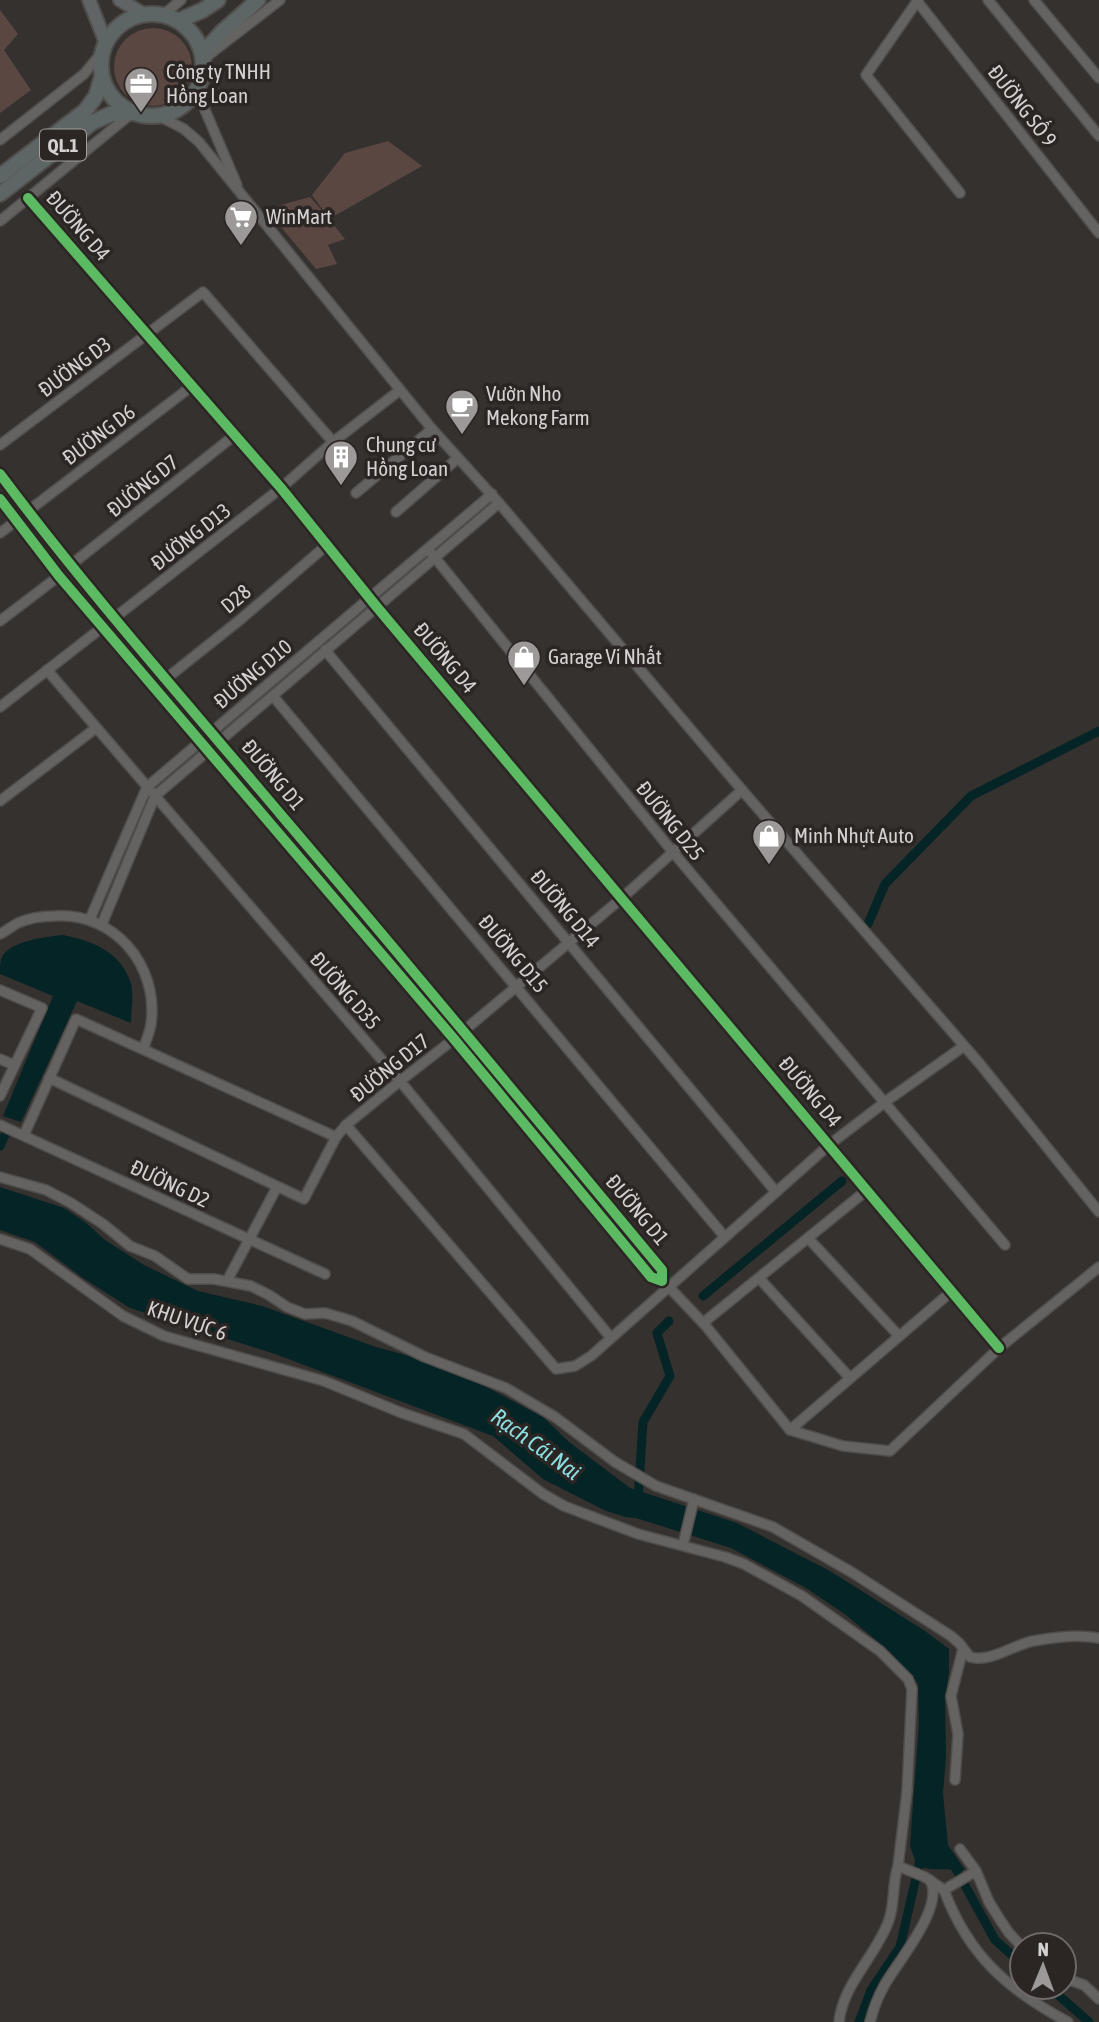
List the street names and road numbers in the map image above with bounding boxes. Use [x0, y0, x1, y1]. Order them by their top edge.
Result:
street label: ĐƯỜNG SỐ 9 [984, 59, 1063, 151]
road number: QL.1 [40, 130, 86, 160]
street label: ĐƯỜNG D4 [42, 186, 116, 265]
street label: ĐƯỜNG D3 [33, 331, 115, 401]
street label: ĐƯỜNG D6 [57, 399, 139, 469]
street label: ĐƯỜNG D7 [102, 449, 183, 521]
street label: ĐƯỜNG D13 [146, 498, 235, 575]
street label: D28 [216, 579, 255, 618]
street label: ĐƯỜNG D4 [409, 617, 482, 698]
street label: ĐƯỜNG D10 [209, 634, 296, 713]
street label: ĐƯỜNG D1 [237, 734, 310, 814]
street label: ĐƯỜNG D25 [632, 776, 710, 865]
street label: ĐƯỜNG D14 [526, 865, 605, 952]
street label: ĐƯỜNG D15 [474, 910, 553, 997]
street label: ĐƯỜNG D35 [306, 947, 386, 1034]
street label: ĐƯỜNG D17 [345, 1028, 434, 1106]
street label: ĐƯỜNG D4 [774, 1051, 847, 1132]
street label: ĐƯỜNG D2 [127, 1154, 214, 1212]
street label: ĐƯỜNG D1 [601, 1169, 674, 1249]
street label: KHU VỰC 6 [144, 1295, 230, 1345]

